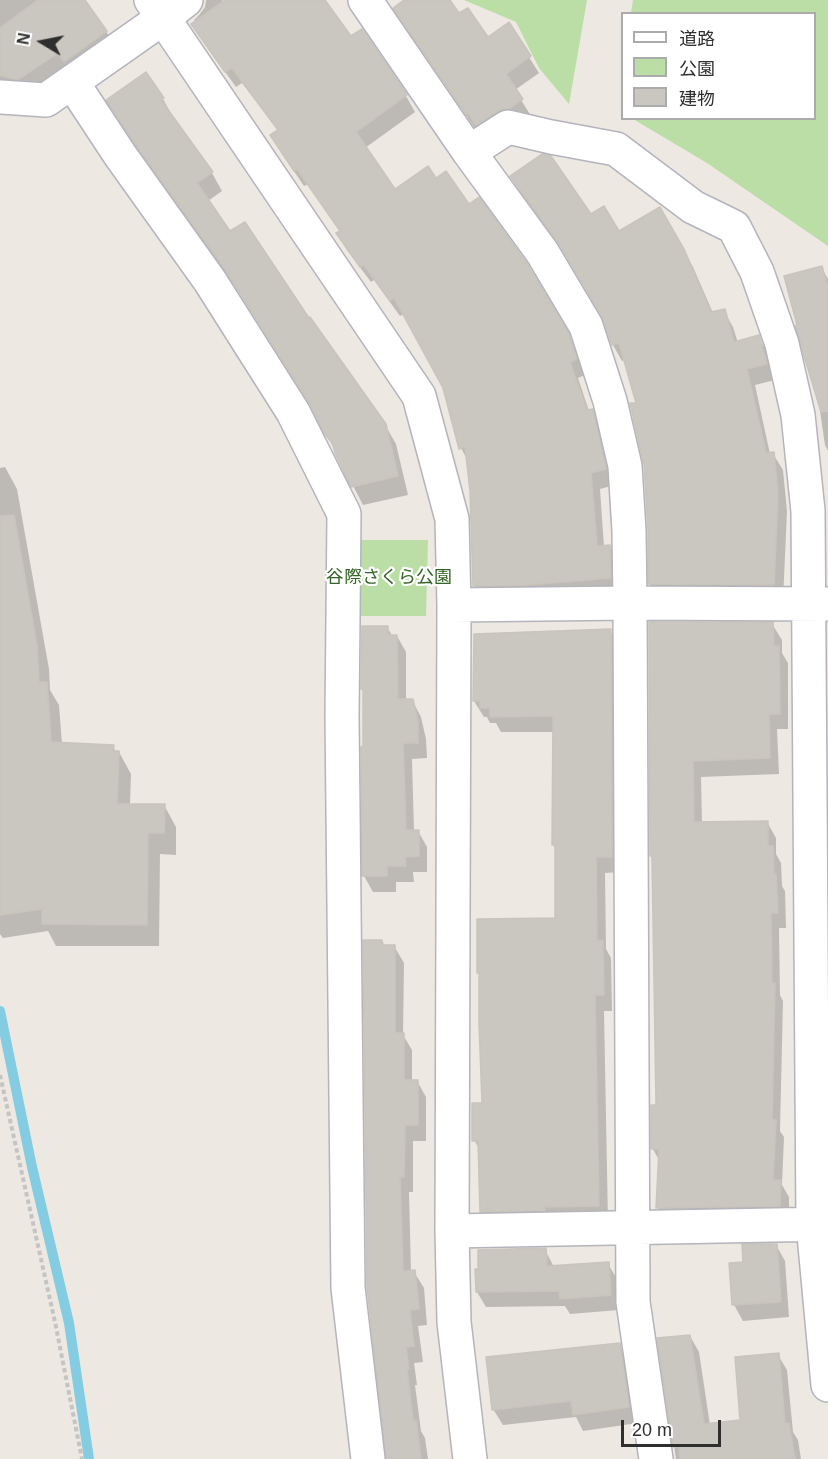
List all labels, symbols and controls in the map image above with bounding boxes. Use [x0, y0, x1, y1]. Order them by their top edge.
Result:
north arrow [12, 12, 72, 72]
legend [621, 12, 816, 120]
text: 道路 [679, 29, 715, 49]
text: N [14, 32, 33, 46]
text: 公園 [679, 59, 715, 79]
text: 建物 [679, 89, 715, 109]
park label: 谷際さくら公園 [326, 567, 452, 589]
scale bar [624, 1408, 724, 1446]
text: 20 m [632, 1420, 672, 1440]

